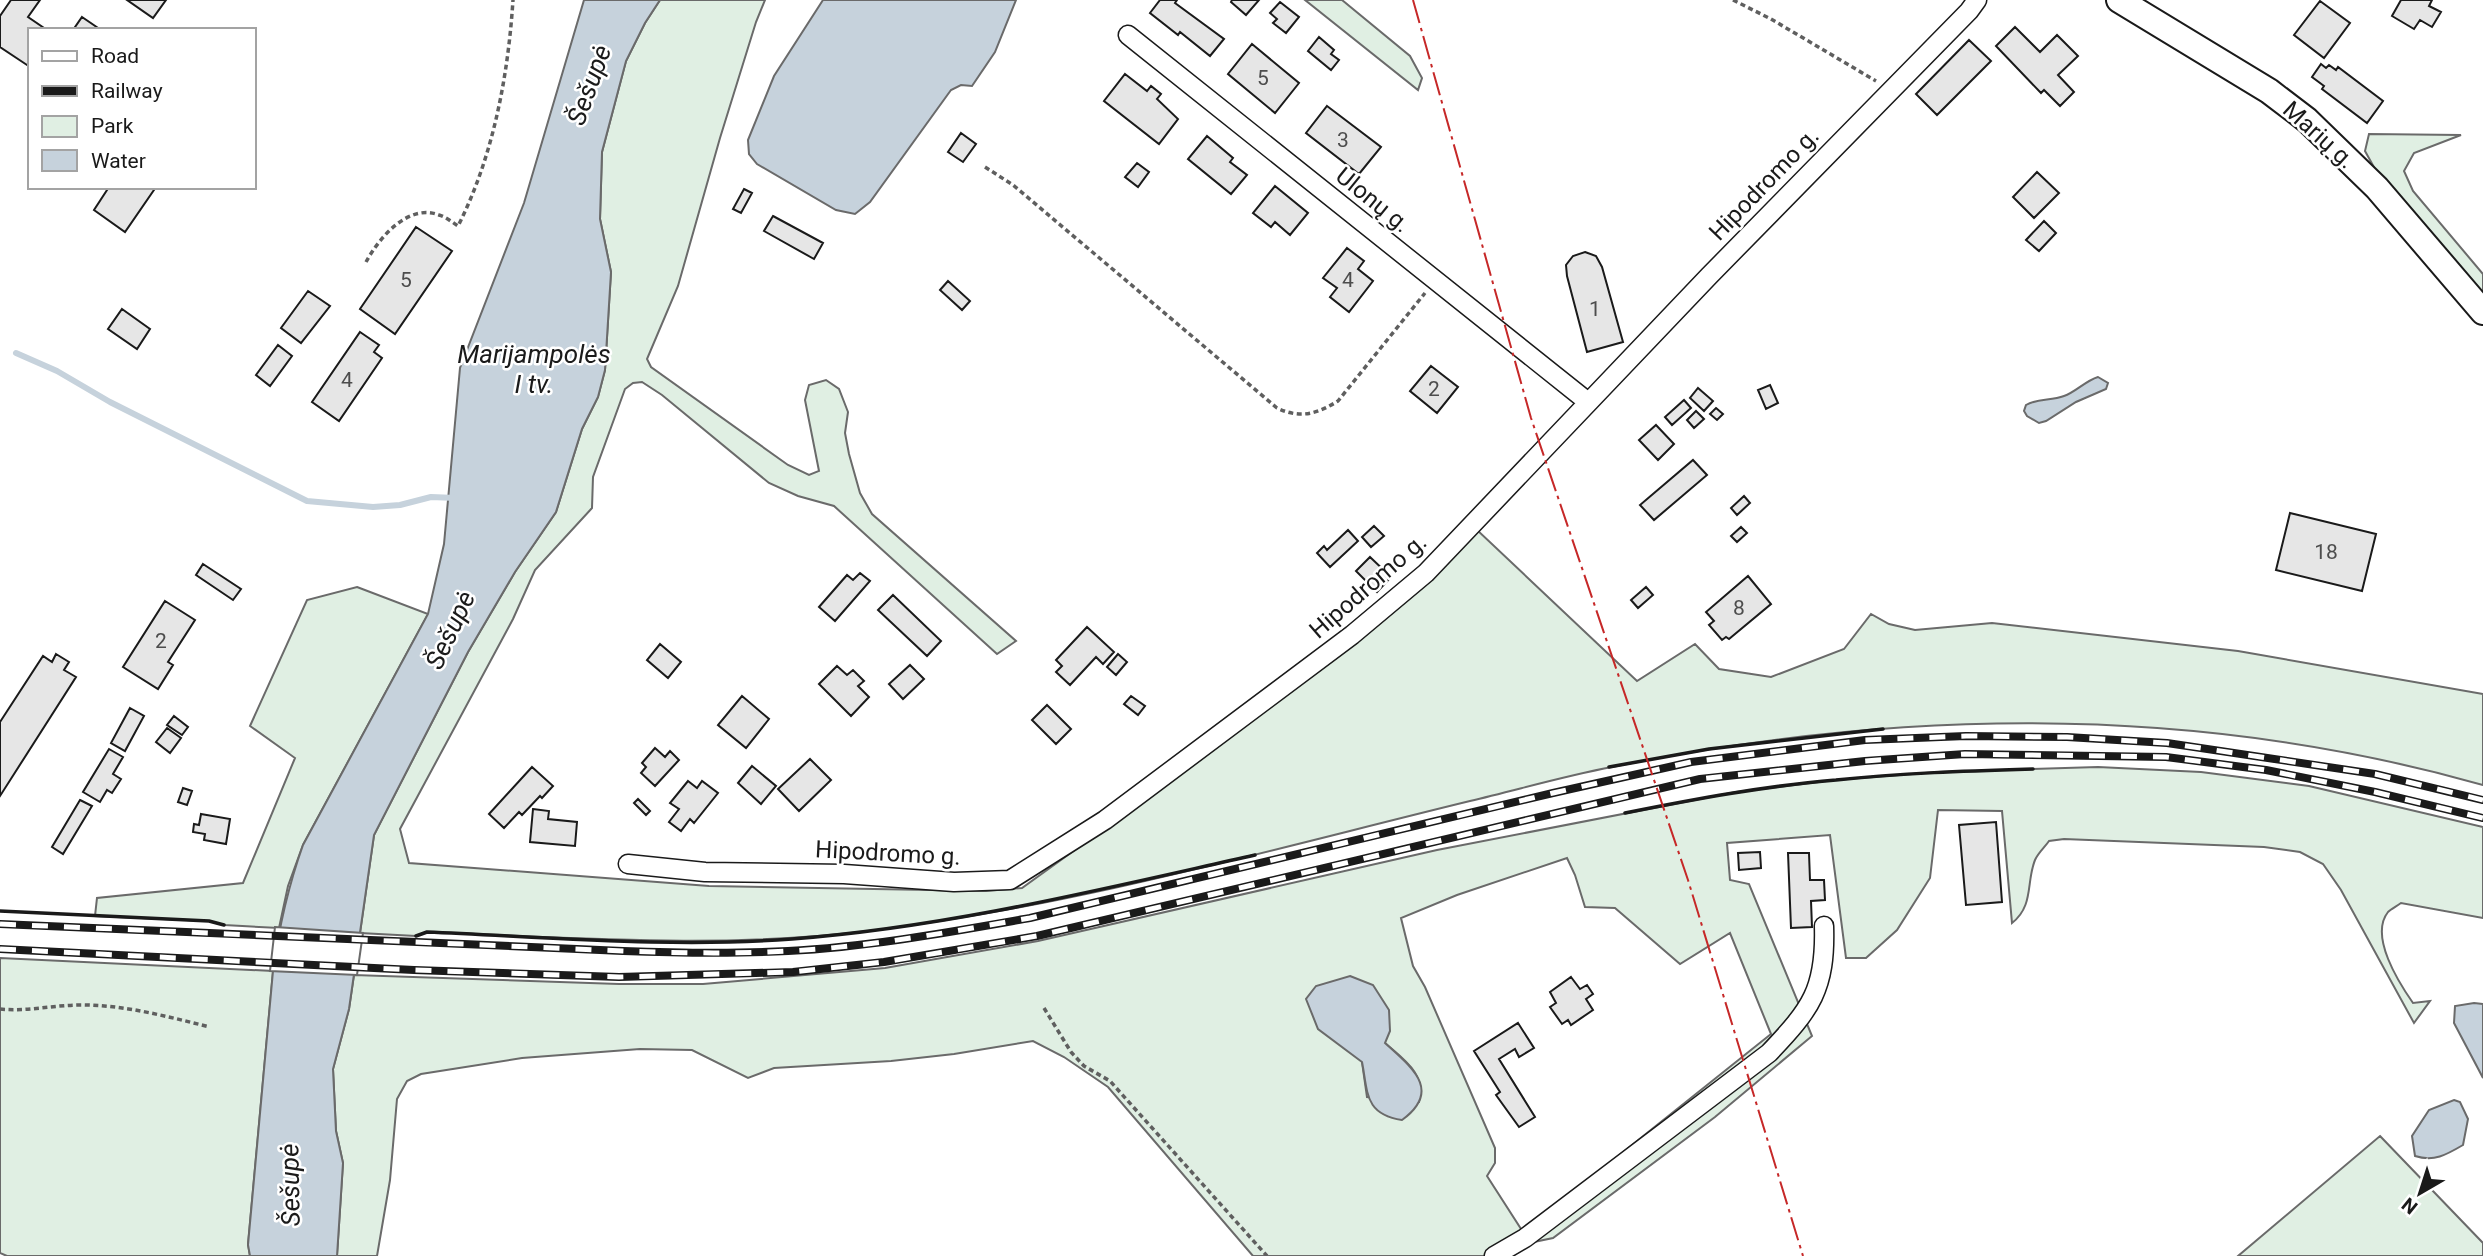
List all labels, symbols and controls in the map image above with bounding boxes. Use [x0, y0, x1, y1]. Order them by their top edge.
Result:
legend [28, 28, 256, 189]
water label: Šešupė [561, 41, 617, 129]
text: Road [91, 44, 139, 68]
house number: 5 [1257, 66, 1269, 90]
text: Railway [91, 79, 163, 103]
street label: Marių g. [2277, 95, 2361, 175]
text: Park [91, 114, 134, 138]
street label: Hipodromo g. [1703, 122, 1825, 246]
house number: 3 [1337, 128, 1349, 152]
text: Water [91, 149, 146, 173]
street label: Ulonų g. [1330, 162, 1416, 238]
house number: 5 [400, 268, 412, 292]
house number: 4 [1342, 268, 1354, 292]
house number: 1 [1589, 297, 1601, 321]
water label: Marijampolės I tv. [457, 339, 611, 399]
house number: 4 [341, 368, 353, 392]
house number: 2 [1428, 377, 1440, 401]
street label: Hipodromo g. [1304, 528, 1432, 644]
house number: 18 [2314, 540, 2338, 564]
water label: Šešupė [419, 586, 481, 674]
house number: 8 [1733, 596, 1745, 620]
house number: 2 [155, 629, 167, 653]
street label: Hipodromo g. [814, 835, 962, 871]
water label: Šešupė [274, 1143, 306, 1227]
north arrow [2385, 1158, 2455, 1228]
text: N [2397, 1193, 2422, 1219]

